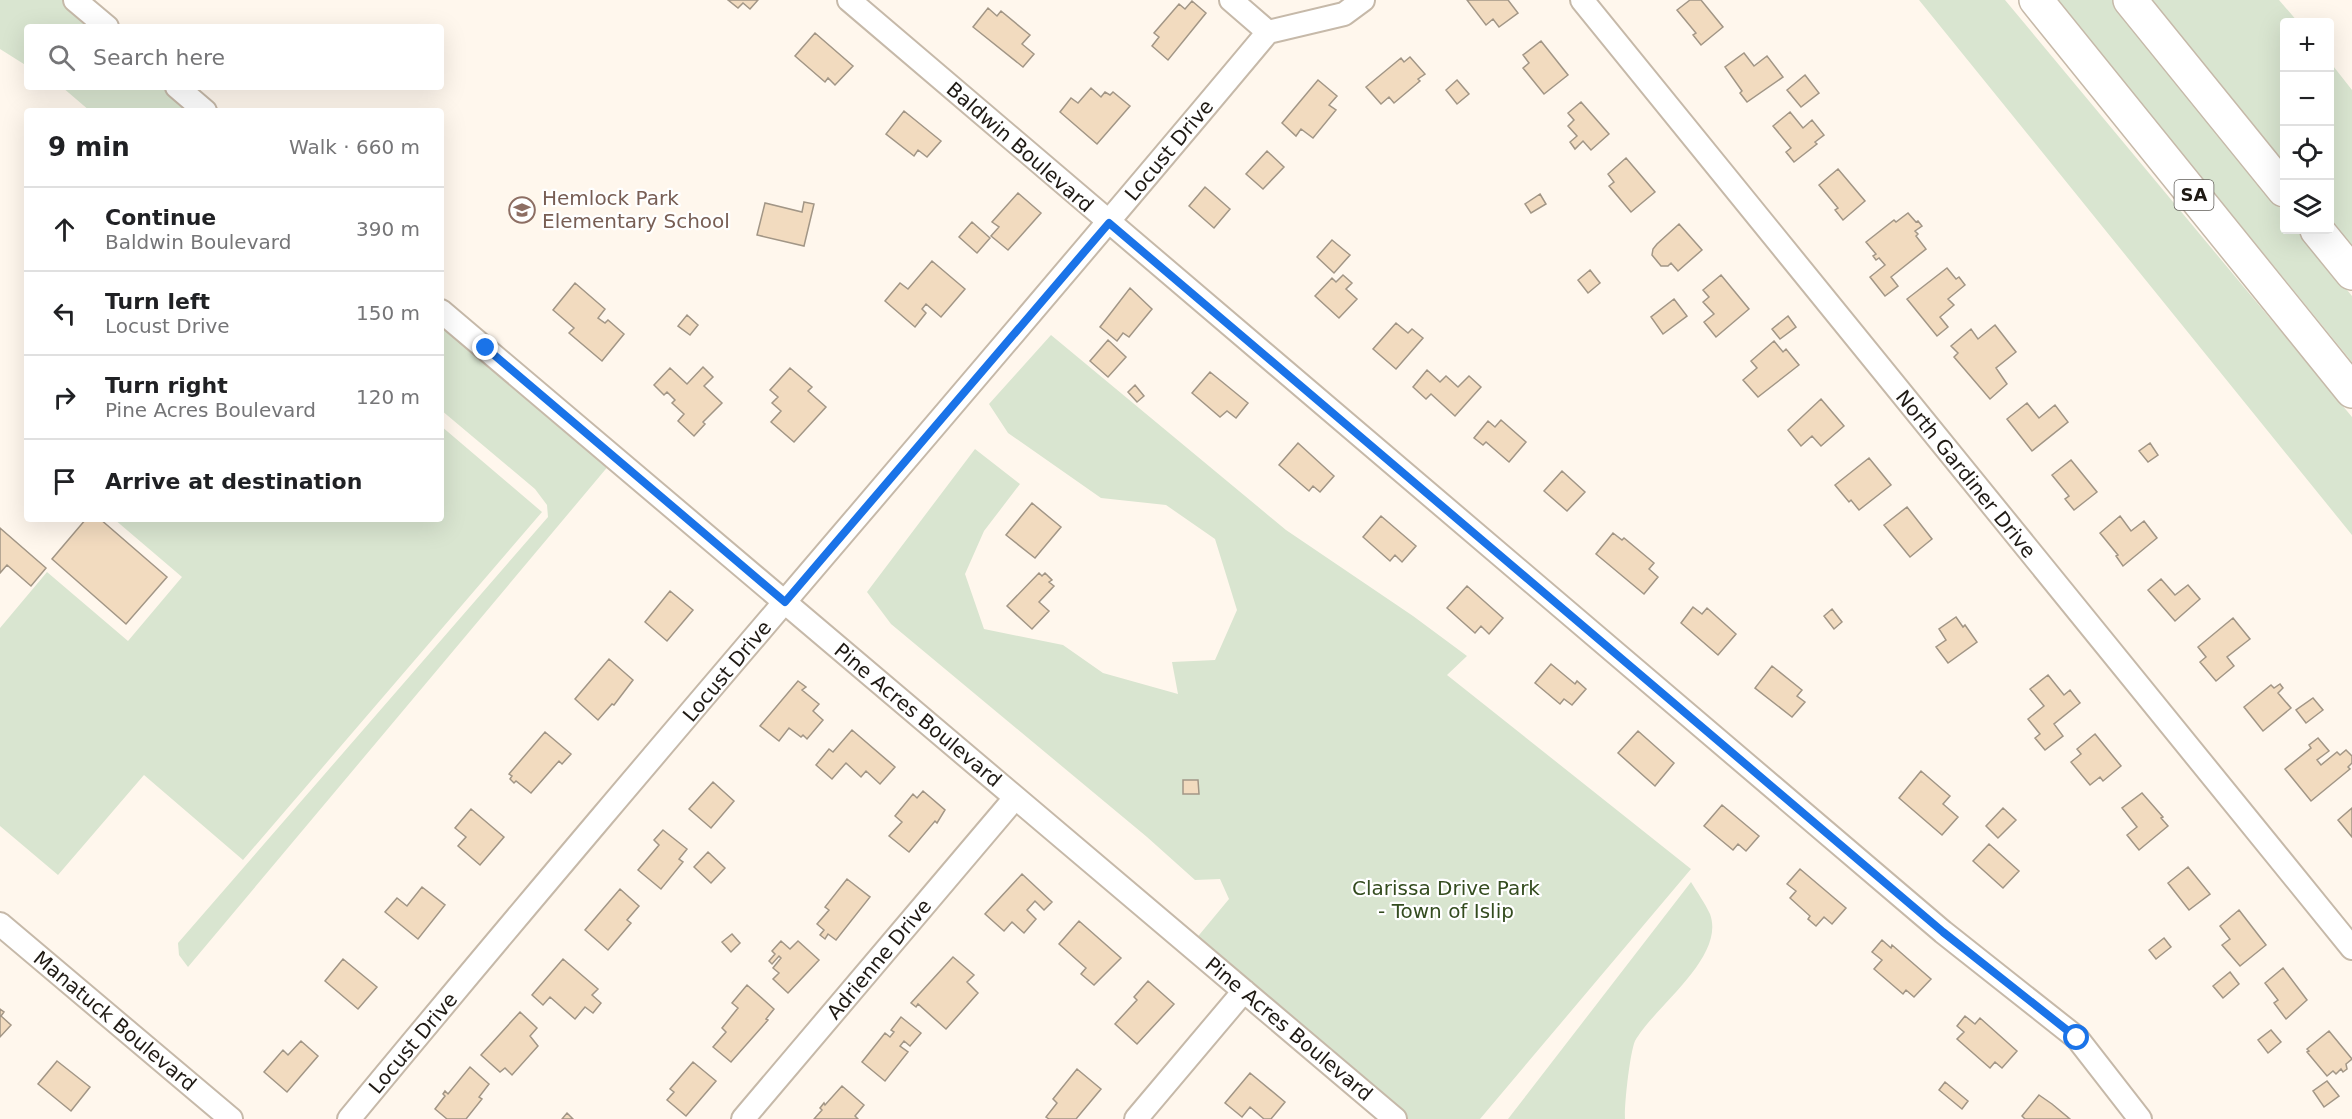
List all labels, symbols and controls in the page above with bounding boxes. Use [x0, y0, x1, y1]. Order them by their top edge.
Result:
map controls [2280, 18, 2334, 234]
button: + [2280, 18, 2334, 72]
search box [24, 24, 444, 90]
icon: search [45, 41, 78, 74]
text: Search here [93, 45, 225, 70]
button: − [2280, 72, 2334, 126]
street label: Baldwin Boulevard [942, 77, 1098, 217]
street label: Locust Drive [1120, 95, 1218, 205]
button: locate [2280, 126, 2334, 180]
text: 9 min [48, 132, 130, 162]
text: Walk · 660 m [289, 135, 420, 159]
road number: SA [2174, 180, 2214, 210]
button: layers [2280, 180, 2334, 234]
place label: Hemlock Park Elementary School [542, 186, 730, 233]
school or university icon: Hemlock Park Elementary School [507, 195, 537, 225]
text: Continue [105, 205, 216, 230]
icon: ahead [48, 213, 81, 246]
text: 390 m [356, 217, 420, 241]
text: Baldwin Boulevard [105, 230, 291, 254]
text: Turn left [105, 289, 210, 314]
icon: left [48, 297, 81, 330]
text: 150 m [356, 301, 420, 325]
text: Locust Drive [105, 314, 230, 338]
route end [472, 334, 498, 360]
text: Turn right [105, 373, 228, 398]
icon: right [48, 381, 81, 414]
text: 120 m [356, 385, 420, 409]
street label: North Gardiner Drive [1891, 385, 2041, 563]
text: Pine Acres Boulevard [105, 398, 316, 422]
icon: arrive [48, 465, 81, 498]
text: Arrive at destination [105, 469, 362, 494]
street label: Locust Drive [678, 616, 776, 726]
street label: Pine Acres Boulevard [830, 638, 1006, 792]
park label: Clarissa Drive Park - Town of Islip [1352, 876, 1540, 923]
street label: Adrienne Drive [822, 894, 936, 1024]
street label: Manatuck Boulevard [29, 946, 201, 1096]
street label: Pine Acres Boulevard [1201, 952, 1377, 1106]
street label: Locust Drive [364, 988, 462, 1098]
route start [2063, 1024, 2089, 1050]

